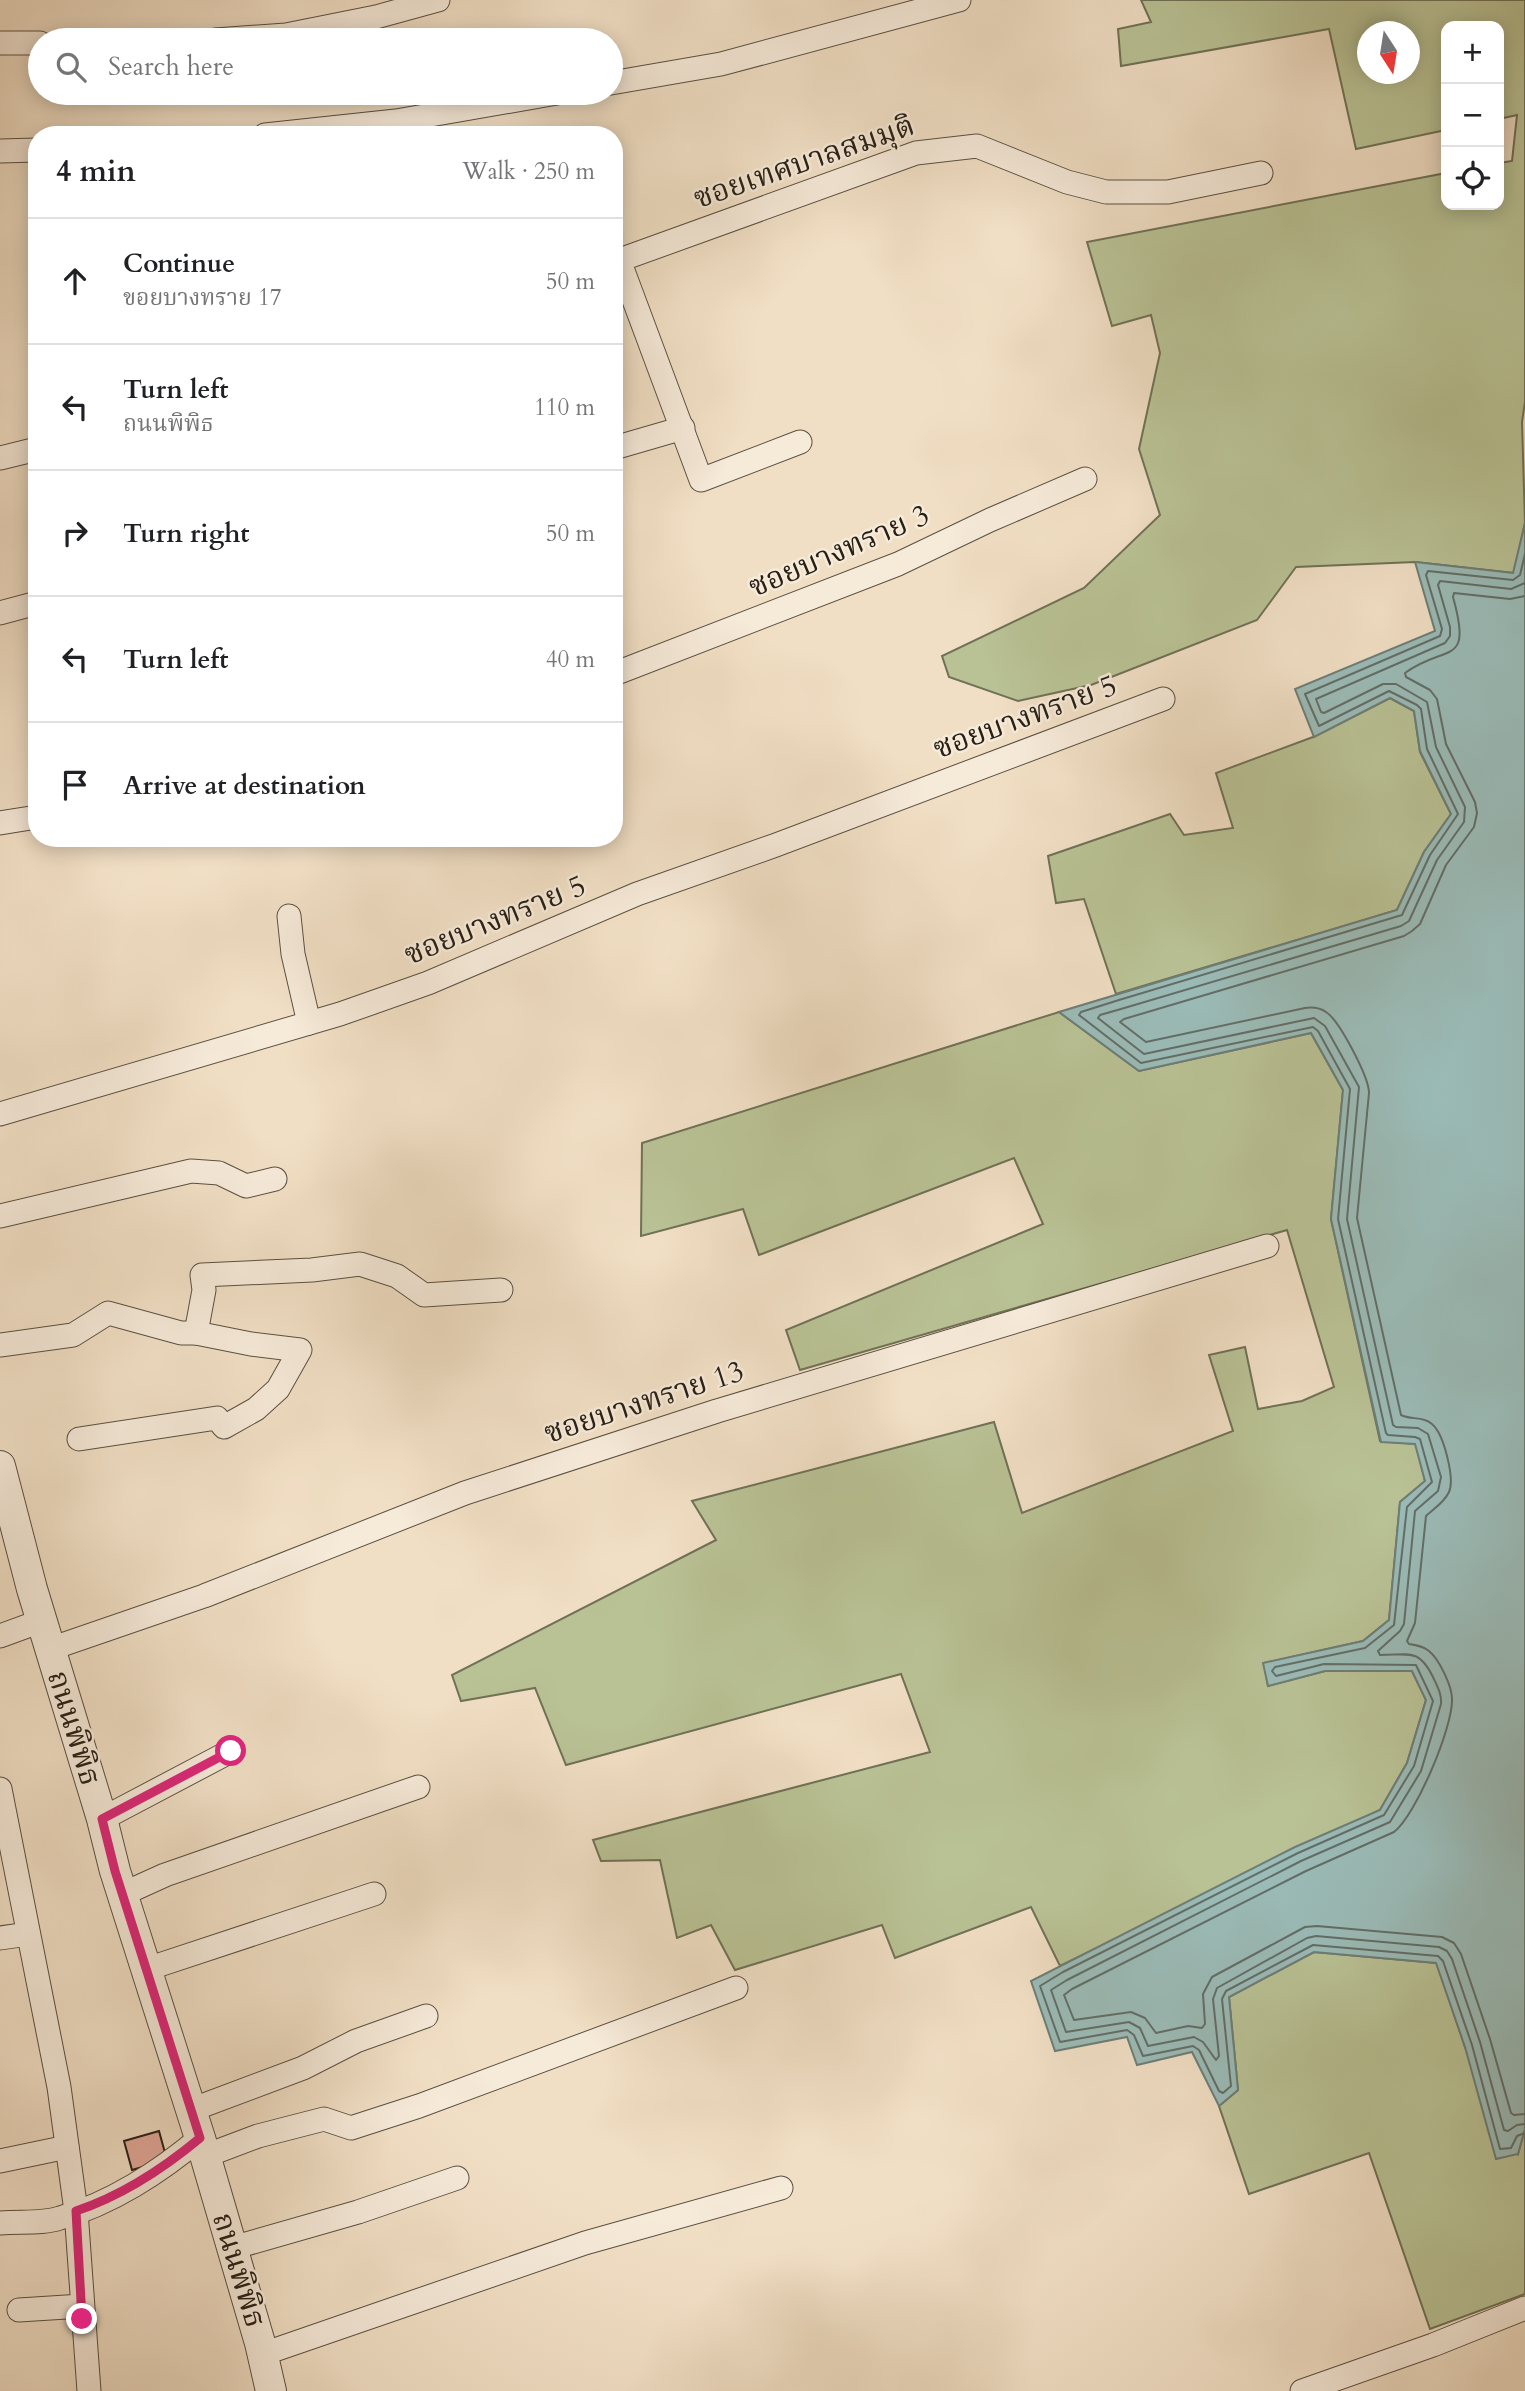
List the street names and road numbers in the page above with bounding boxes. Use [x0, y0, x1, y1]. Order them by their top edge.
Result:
street label: ซอยเทศบาลสมมุติ [688, 105, 920, 219]
street label: ซอยบางทราย 3 [742, 495, 936, 607]
street label: ซอยบางทราย 5 [927, 665, 1123, 769]
street label: ซอยบางทราย 5 [398, 865, 592, 975]
street label: ซอยบางทราย 13 [539, 1350, 749, 1454]
street label: ถนนพิพิธ [37, 1665, 111, 1791]
street label: ถนนพิพิธ [202, 2207, 276, 2333]

